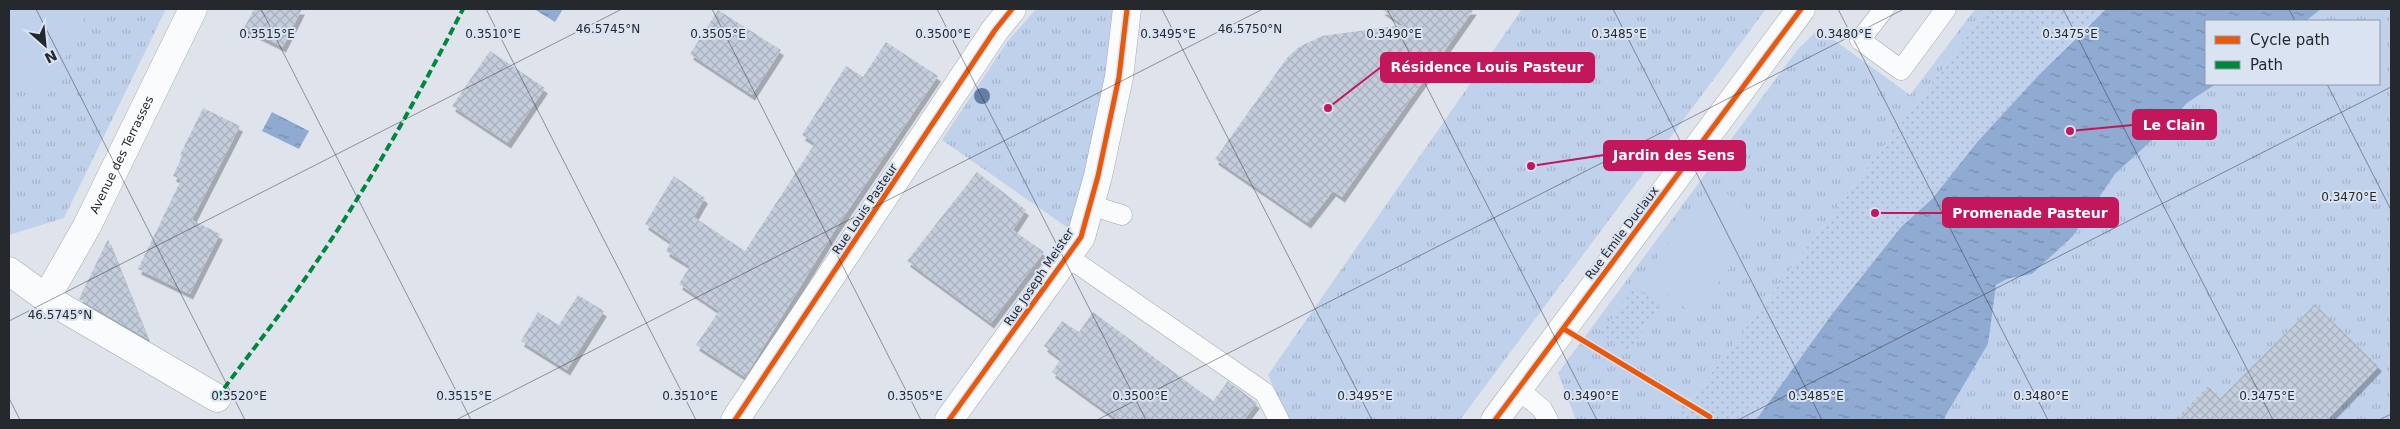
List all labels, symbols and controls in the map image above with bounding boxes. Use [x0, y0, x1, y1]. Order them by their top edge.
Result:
north arrow [20, 20, 70, 70]
legend [2205, 20, 2380, 85]
text: 46.5745°N [576, 22, 640, 36]
text: 46.5750°N [1218, 22, 1282, 36]
text: 0.3515°E [239, 27, 295, 41]
text: 0.3510°E [465, 27, 521, 41]
text: 0.3505°E [690, 27, 746, 41]
text: 0.3500°E [915, 27, 971, 41]
text: 0.3495°E [1140, 27, 1196, 41]
text: 0.3490°E [1366, 27, 1422, 41]
text: 0.3485°E [1591, 27, 1647, 41]
text: 0.3480°E [1816, 27, 1872, 41]
text: 0.3475°E [2042, 27, 2098, 41]
text: Cycle path [2250, 31, 2330, 49]
text: N [42, 47, 60, 66]
callout: Résidence Louis Pasteur [1381, 53, 1594, 82]
text: Path [2250, 56, 2283, 74]
text: Résidence Louis Pasteur [1391, 59, 1583, 75]
street label: Avenue des Terrasses [87, 94, 156, 216]
callout: Le Clain [2133, 110, 2216, 139]
text: Le Clain [2143, 117, 2205, 133]
callout: Jardin des Sens [1604, 141, 1745, 170]
text: Jardin des Sens [1612, 147, 1735, 163]
street label: Rue Louis Pasteur [829, 161, 901, 257]
street label: Rue Émile Duclaux [1582, 183, 1661, 282]
text: 0.3470°E [2321, 190, 2377, 204]
callout: Promenade Pasteur [1943, 198, 2118, 227]
text: Promenade Pasteur [1952, 205, 2108, 221]
street label: Rue Joseph Meister [1001, 226, 1077, 328]
text: 46.5745°N [28, 308, 92, 322]
text: 0.3520°E [211, 389, 267, 403]
text: 0.3515°E [436, 389, 492, 403]
text: 0.3510°E [662, 389, 718, 403]
text: 0.3505°E [887, 389, 943, 403]
text: 0.3500°E [1112, 389, 1168, 403]
text: 0.3495°E [1337, 389, 1393, 403]
text: 0.3490°E [1563, 389, 1619, 403]
text: 0.3485°E [1788, 389, 1844, 403]
text: 0.3480°E [2013, 389, 2069, 403]
text: 0.3475°E [2239, 389, 2295, 403]

